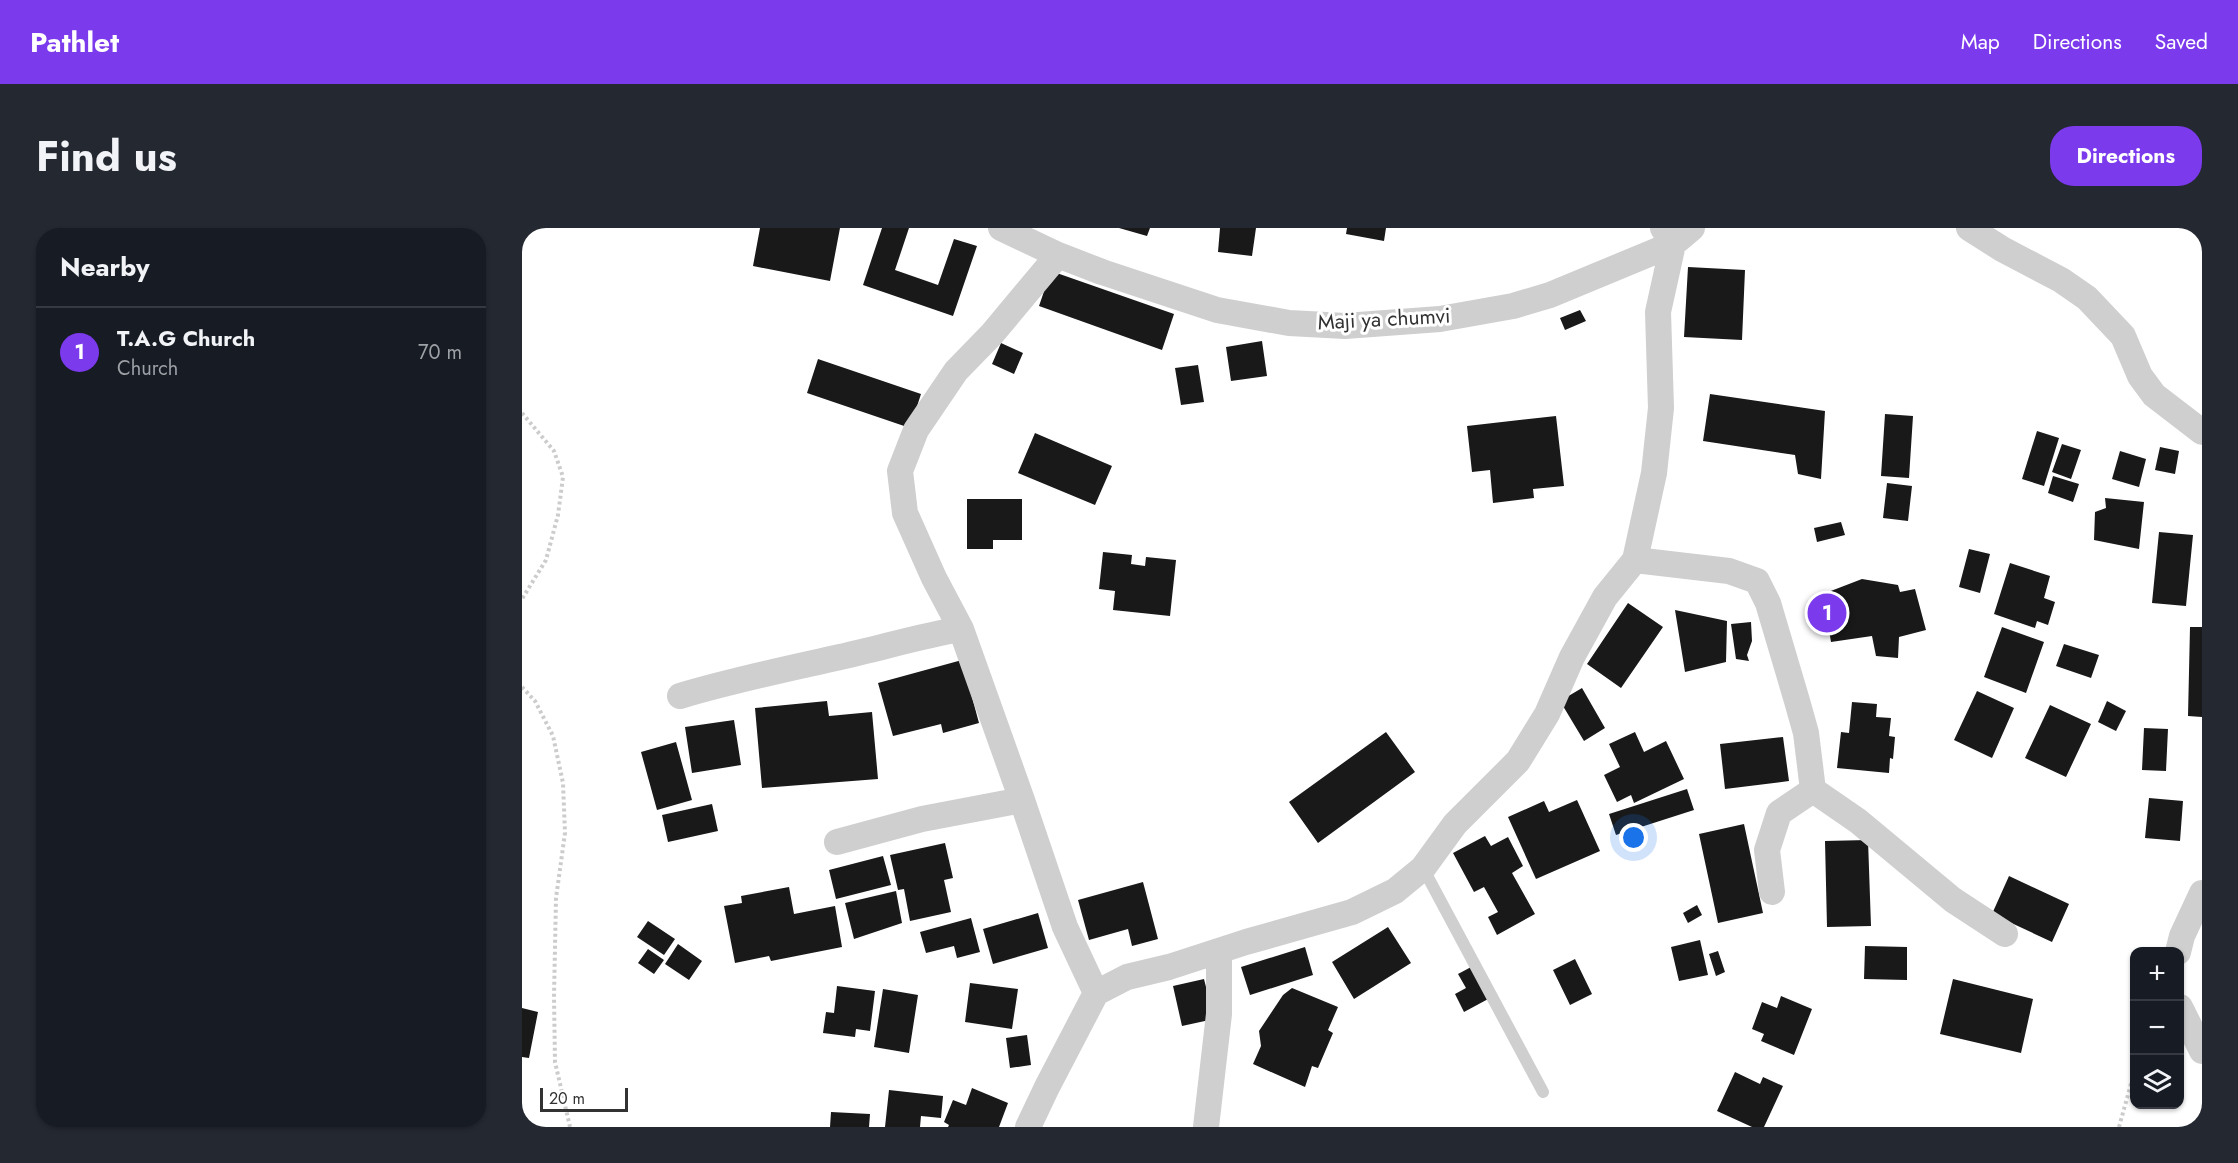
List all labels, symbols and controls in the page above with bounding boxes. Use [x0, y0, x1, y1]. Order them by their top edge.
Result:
text: Pathlet [30, 22, 119, 63]
text: Map [1961, 27, 2000, 57]
text: Directions [2033, 27, 2122, 57]
text: Saved [2155, 27, 2208, 57]
text: Find us [36, 126, 177, 187]
button: Directions [2050, 126, 2202, 186]
text: Nearby [60, 248, 149, 286]
street label: Maji ya chumvi [1317, 301, 1451, 337]
text: T.A.G Church [117, 322, 255, 354]
text: 1 [74, 338, 85, 367]
text: 70 m [418, 338, 462, 367]
text: Church [117, 354, 178, 383]
pin: 1 [1808, 590, 1846, 636]
your location [1619, 823, 1648, 852]
map controls [2130, 947, 2184, 1109]
button: + [2130, 947, 2184, 1001]
button: − [2130, 1001, 2184, 1055]
button: layers [2130, 1055, 2184, 1109]
scale bar [540, 1085, 628, 1112]
text: 20 m [549, 1087, 585, 1110]

